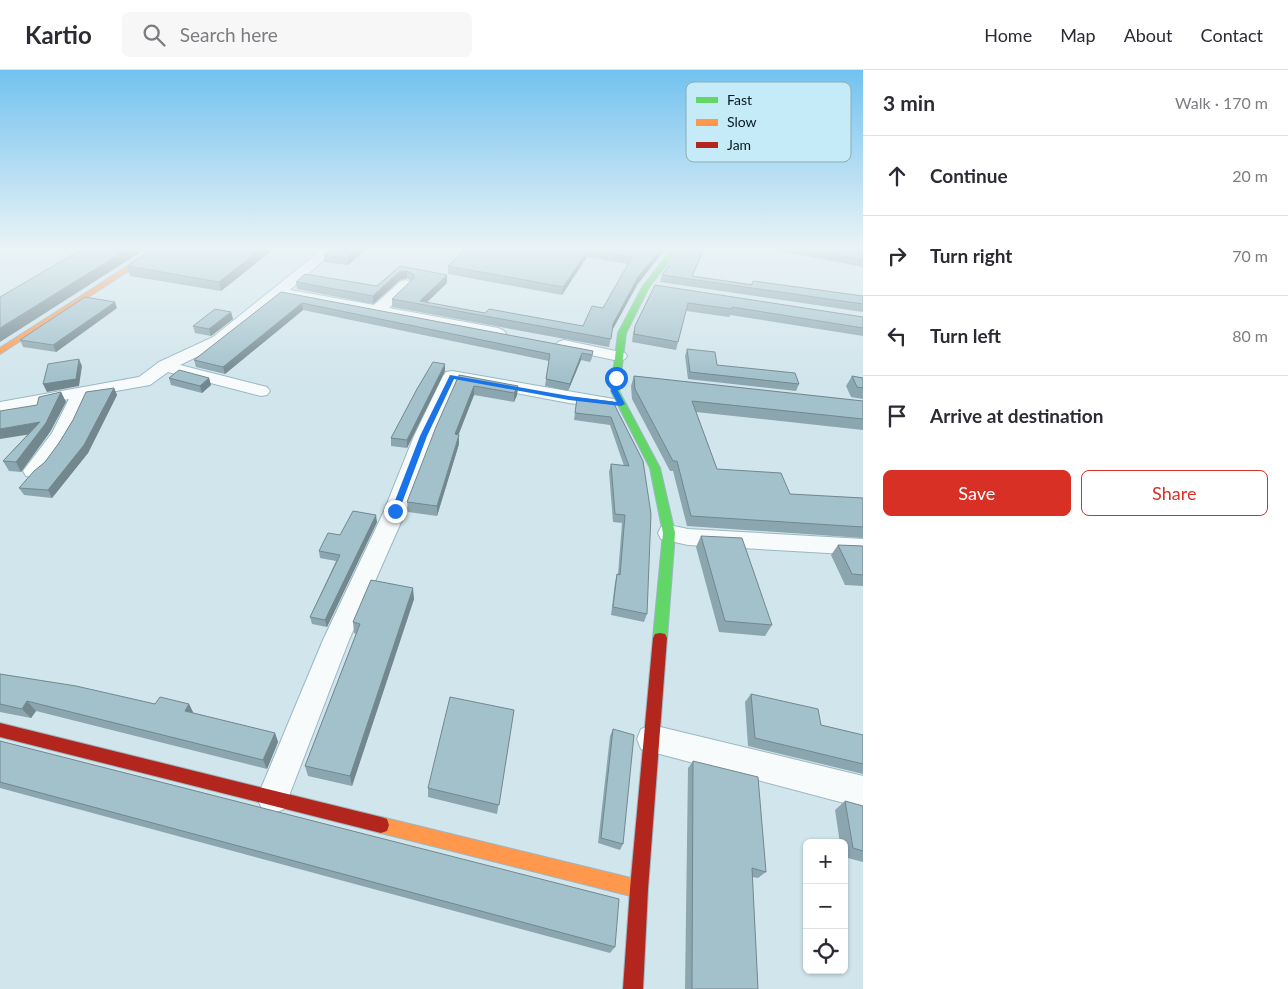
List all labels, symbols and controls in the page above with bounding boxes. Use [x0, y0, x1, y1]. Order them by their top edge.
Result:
search box [122, 12, 472, 57]
text: Kartio [25, 20, 92, 49]
icon: search [140, 21, 168, 49]
text: Search here [180, 23, 278, 46]
text: Home [984, 24, 1032, 46]
text: Map [1060, 24, 1096, 46]
text: About [1124, 24, 1173, 46]
text: Contact [1201, 24, 1263, 46]
legend [686, 82, 851, 162]
text: 3 min [883, 90, 935, 115]
text: Fast [727, 91, 752, 108]
text: Walk · 170 m [1175, 93, 1268, 112]
text: Slow [727, 113, 757, 130]
text: Jam [727, 136, 751, 153]
icon: ahead [883, 162, 911, 190]
text: Continue [930, 164, 1008, 187]
text: 20 m [1232, 166, 1268, 185]
icon: right [883, 242, 911, 270]
text: Turn right [930, 244, 1012, 267]
text: 70 m [1232, 246, 1268, 265]
icon: left [883, 322, 911, 350]
text: Turn left [930, 324, 1001, 347]
text: 80 m [1232, 326, 1268, 345]
route start [605, 367, 628, 390]
icon: arrive [883, 402, 911, 430]
text: Arrive at destination [930, 404, 1103, 427]
button: Save [883, 470, 1071, 516]
button: Share [1081, 470, 1268, 516]
route end [384, 500, 407, 523]
map controls [803, 839, 848, 974]
button: + [803, 839, 848, 884]
button: − [803, 884, 848, 929]
button: locate [803, 929, 848, 974]

